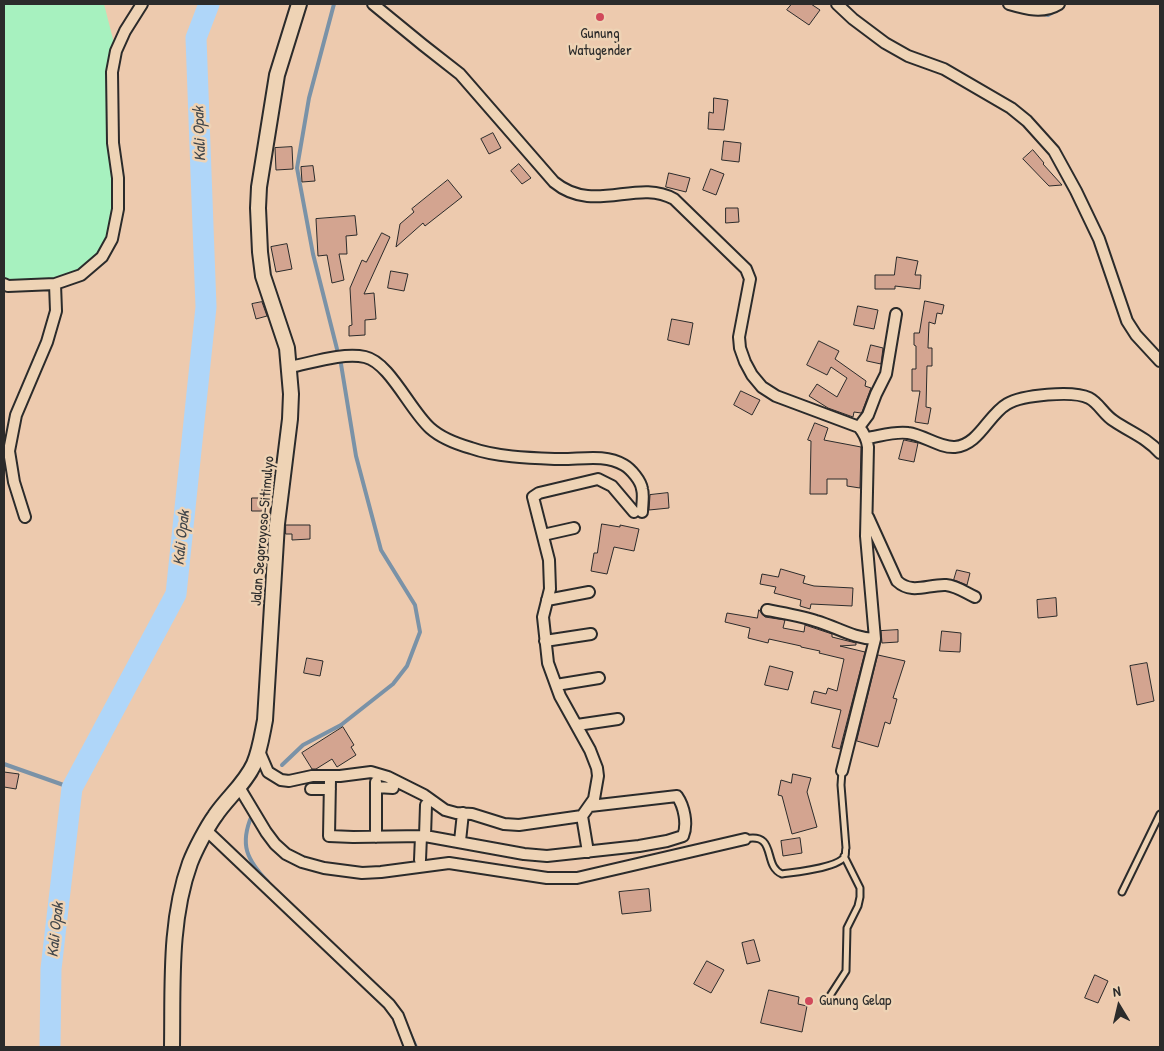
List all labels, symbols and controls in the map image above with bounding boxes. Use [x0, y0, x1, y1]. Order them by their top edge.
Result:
marker: Gunung Watugender [594, 11, 606, 23]
place label: Gunung Watugender [568, 25, 632, 60]
water label: Kali Opak [189, 106, 211, 162]
street label: Jalan Segoroyoso-Sitimulyo [247, 455, 279, 607]
water label: Kali Opak [170, 510, 194, 566]
water label: Kali Opak [44, 902, 68, 958]
north arrow [1094, 981, 1144, 1031]
text: N [1111, 981, 1122, 1001]
place label: Gunung Gelap [819, 992, 891, 1010]
marker: Gunung Gelap [803, 995, 815, 1007]

